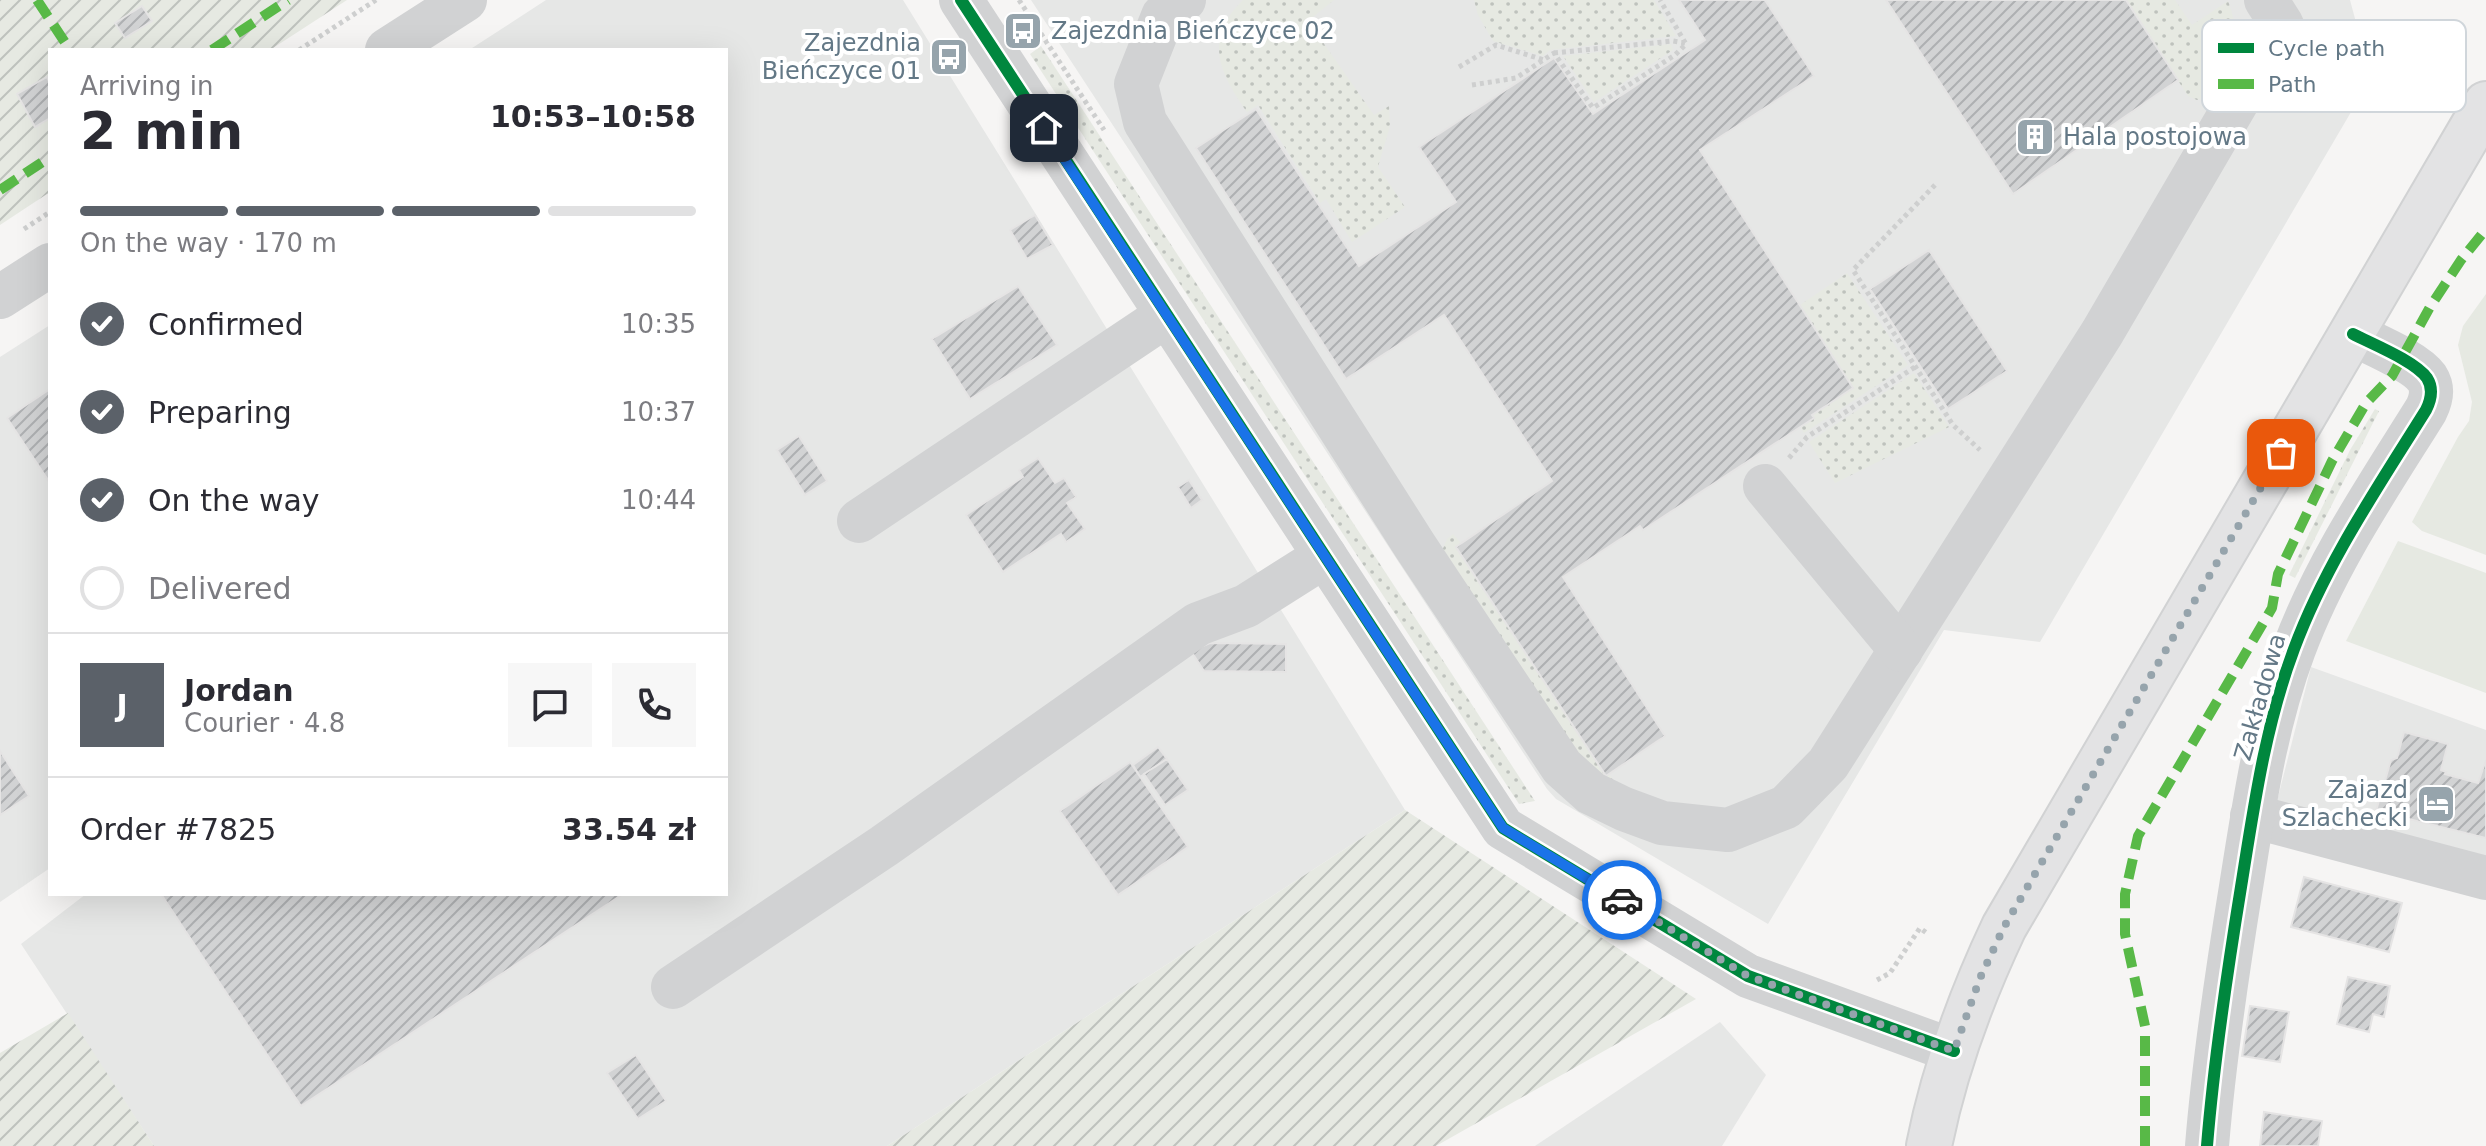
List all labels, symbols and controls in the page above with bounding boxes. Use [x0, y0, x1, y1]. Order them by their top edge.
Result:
bus stop icon: Zajezdnia Bieńczyce 02 [1002, 10, 1044, 52]
place label: Zajezdnia Bieńczyce 02 [1051, 17, 1335, 45]
legend [2202, 20, 2466, 112]
place label: Zajezdnia Bieńczyce 01 [762, 29, 921, 85]
bus stop icon: Zajezdnia Bieńczyce 01 [928, 36, 970, 78]
text: Cycle path [2268, 36, 2385, 61]
text: Arriving in [80, 71, 214, 101]
text: Path [2268, 72, 2316, 97]
pin [1010, 94, 1078, 162]
text: 10:53–10:58 [490, 99, 696, 134]
text: 2 min [80, 101, 243, 161]
icon: home [1022, 106, 1066, 150]
building icon: Hala postojowa [2014, 116, 2056, 158]
place label: Hala postojowa [2063, 123, 2247, 151]
text: On the way · 170 m [80, 228, 337, 258]
icon: check [80, 302, 124, 346]
text: Confirmed [148, 307, 304, 342]
text: 10:35 [621, 309, 696, 339]
icon: check [80, 390, 124, 434]
text: Preparing [148, 395, 292, 430]
text: 10:37 [621, 397, 696, 427]
pin [2247, 419, 2315, 487]
icon: bag [2259, 431, 2303, 475]
icon: check [80, 478, 124, 522]
text: On the way [148, 483, 320, 518]
text: 10:44 [621, 485, 696, 515]
text: Delivered [148, 571, 292, 606]
street label: Zakładowa [2229, 630, 2291, 764]
button: chat [508, 663, 592, 747]
button: phone [612, 663, 696, 747]
text: Jordan [184, 673, 294, 708]
text: J [116, 688, 128, 723]
text: Courier · 4.8 [184, 708, 345, 738]
place label: Zajazd Szlachecki [2282, 776, 2408, 832]
hotel icon: Zajazd Szlachecki [2415, 783, 2457, 825]
text: Order #7825 [80, 812, 276, 847]
text: 33.54 zł [562, 812, 696, 847]
courier [1582, 860, 1662, 940]
icon: car [1600, 878, 1644, 922]

